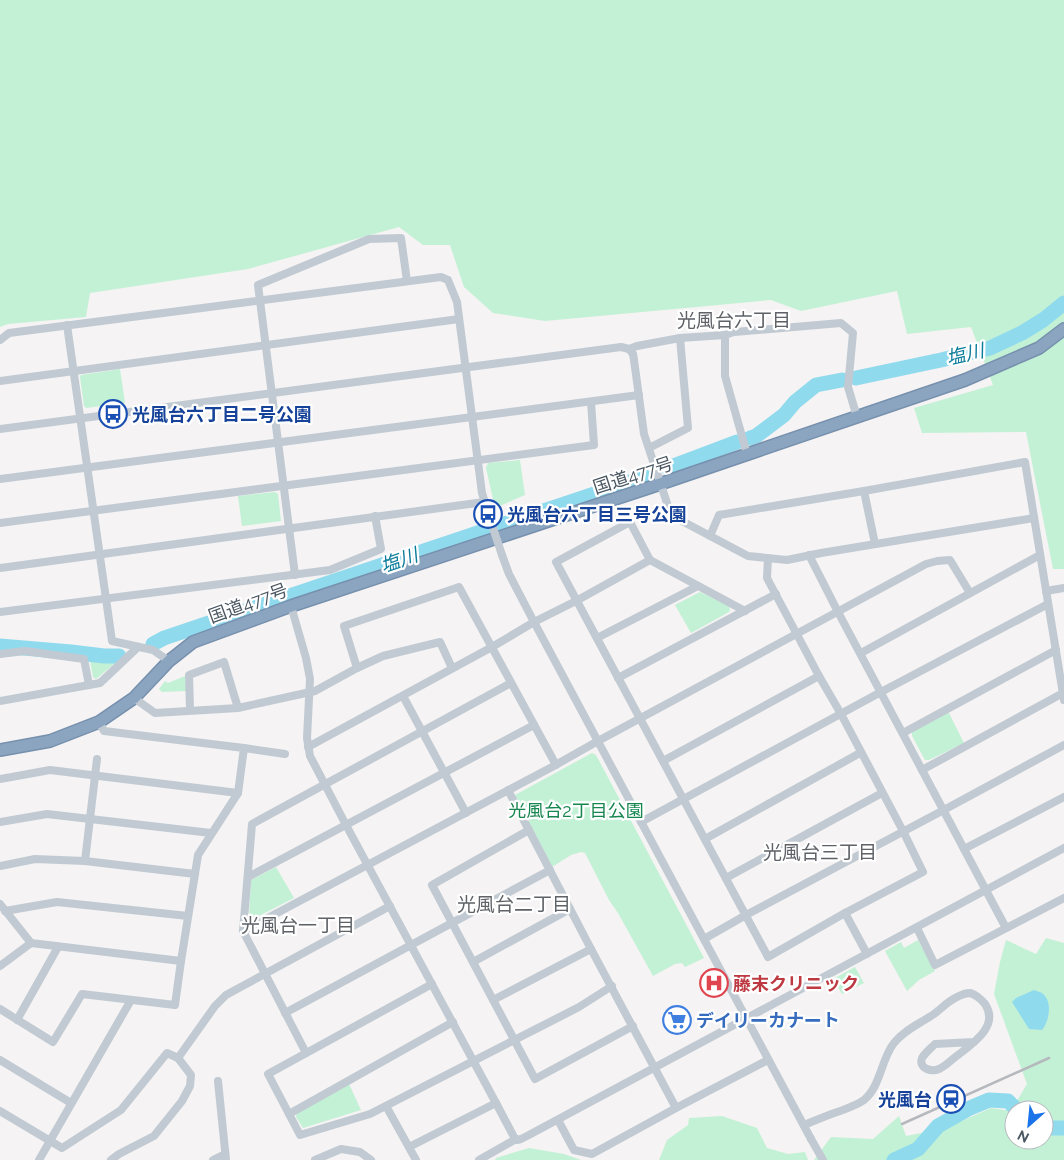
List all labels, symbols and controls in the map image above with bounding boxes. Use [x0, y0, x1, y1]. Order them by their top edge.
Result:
district label: 光風台六丁目 [677, 309, 791, 331]
water label: 塩川 [944, 339, 988, 369]
bus stop icon: 光風台六丁目二号公園 [98, 399, 128, 429]
place label: 光風台六丁目二号公園 [132, 404, 312, 425]
street label: 国道477号 [590, 452, 676, 498]
bus stop icon: 光風台六丁目三号公園 [473, 499, 503, 529]
place label: 光風台六丁目三号公園 [507, 504, 687, 525]
water label: 塩川 [377, 543, 422, 577]
street label: 国道477号 [205, 579, 291, 627]
park label: 光風台2丁目公園 [508, 800, 644, 821]
district label: 光風台三丁目 [763, 841, 877, 863]
district label: 光風台二丁目 [457, 893, 571, 915]
district label: 光風台一丁目 [241, 914, 355, 936]
hospital icon: 藤末クリニック [699, 968, 729, 998]
place label: 藤末クリニック [733, 973, 859, 994]
supermarket icon: デイリーカナート [662, 1005, 692, 1035]
place label: デイリーカナート [696, 1010, 840, 1031]
station icon: 光風台 [936, 1084, 966, 1114]
place label: 光風台 [878, 1089, 932, 1110]
north arrow [1004, 1100, 1054, 1150]
text: N [1015, 1127, 1031, 1146]

